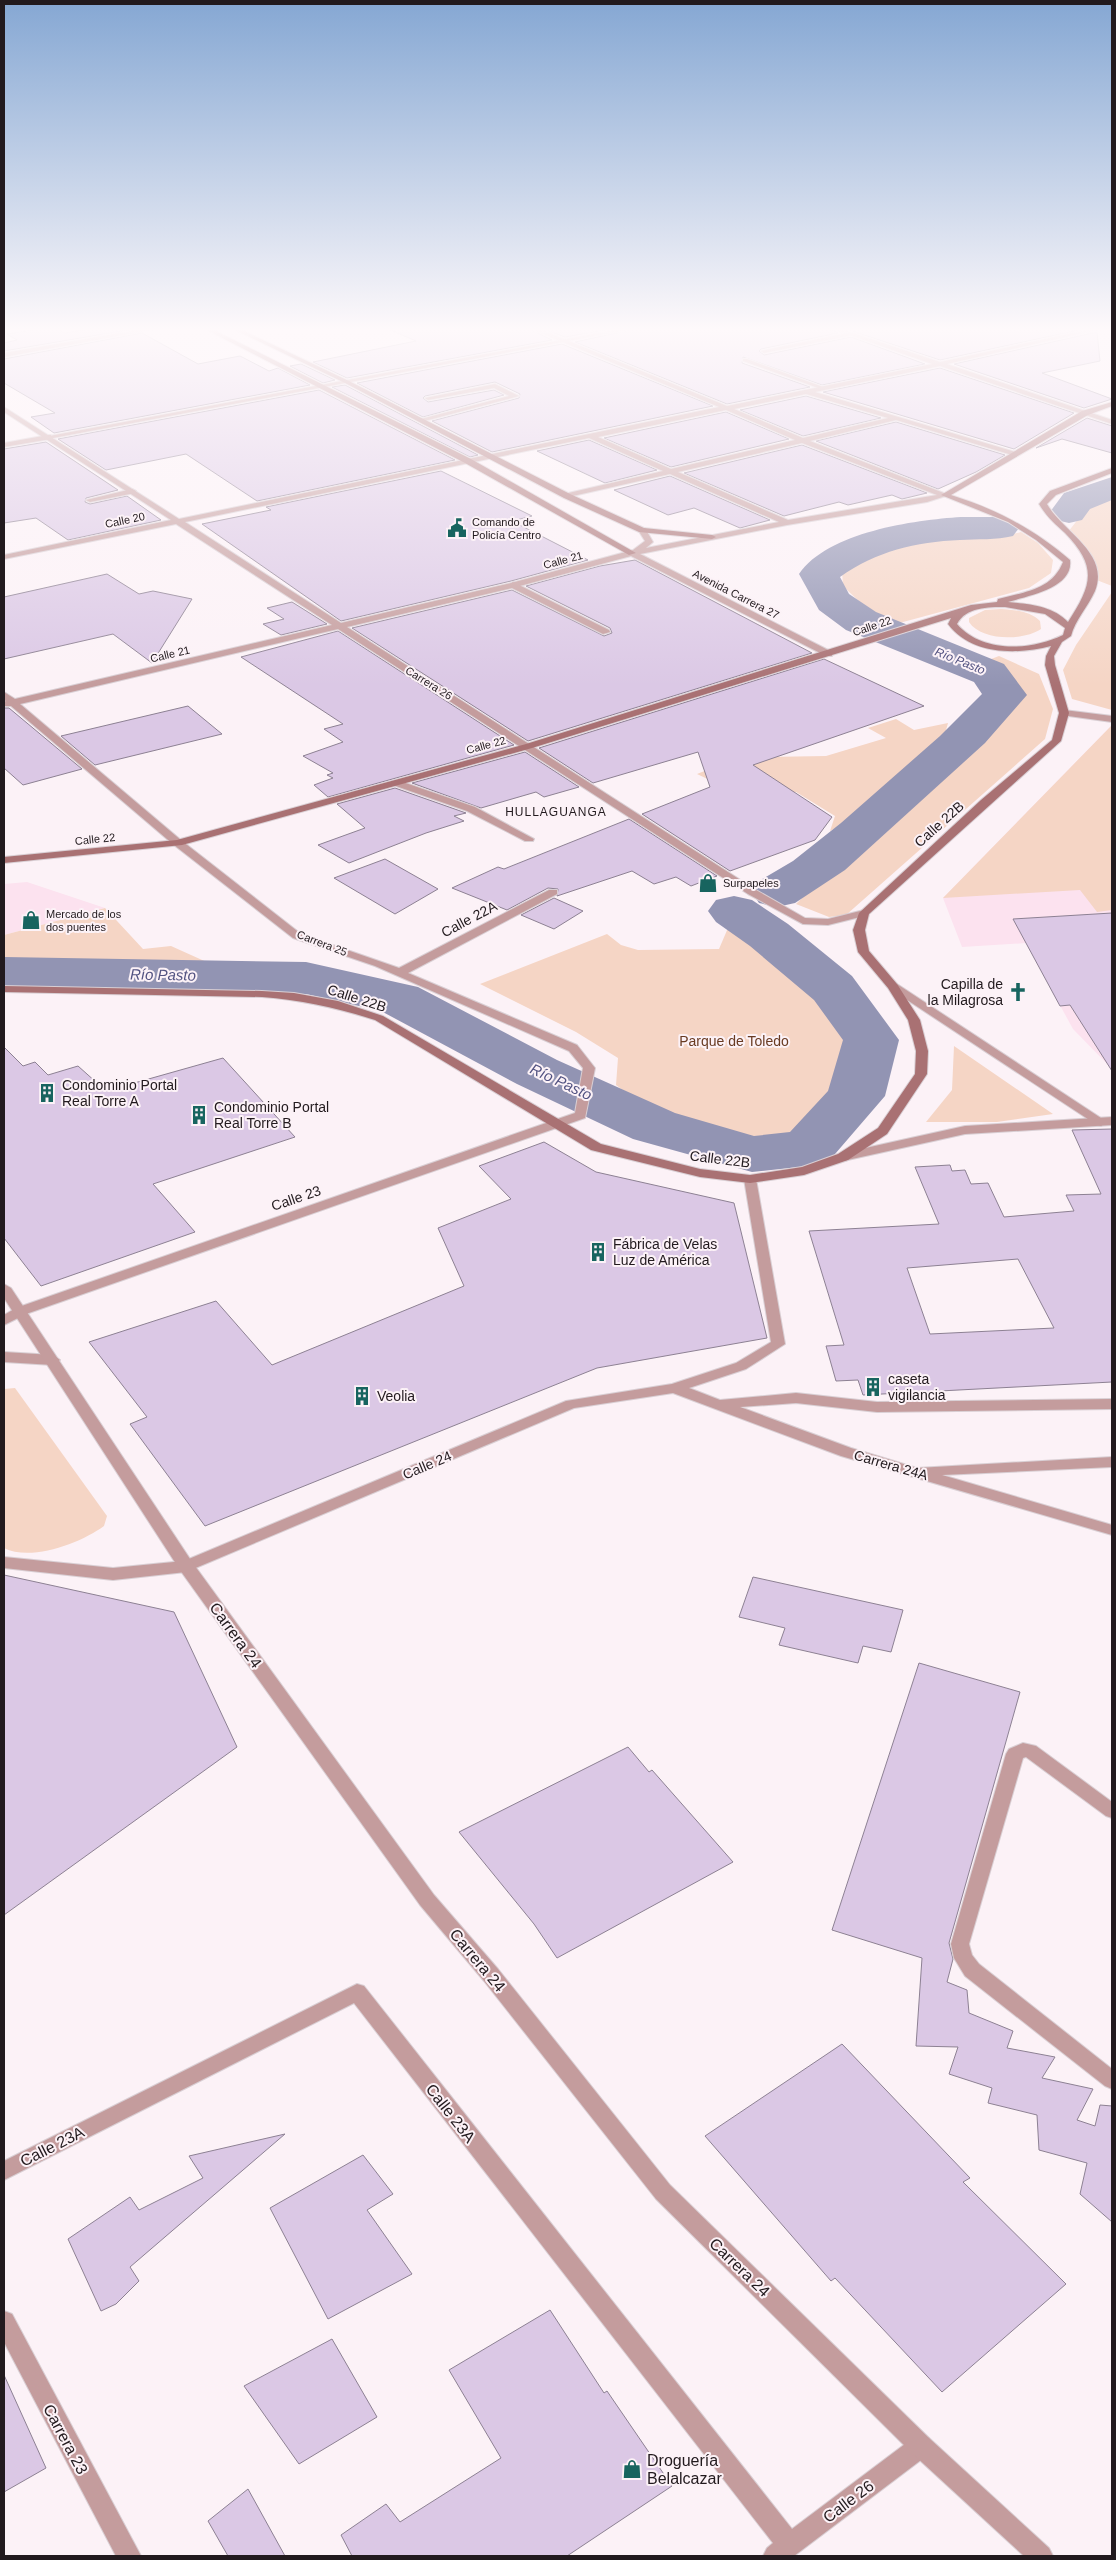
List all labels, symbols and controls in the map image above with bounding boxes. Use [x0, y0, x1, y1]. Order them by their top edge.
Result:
street label: Calle 20 [104, 510, 146, 530]
place label: Comando de Policía Centro [472, 516, 541, 541]
public building icon: Comando de Policía Centro [446, 517, 468, 539]
street label: Calle 21 [542, 549, 584, 571]
street label: Avenida Carrera 27 [691, 567, 781, 621]
street label: Calle 22 [851, 614, 893, 638]
street label: Calle 21 [149, 644, 191, 664]
water label: Río Pasto [933, 645, 987, 677]
street label: Carrera 26 [404, 664, 454, 702]
street label: Calle 22 [465, 734, 507, 756]
street label: Calle 22B [911, 798, 967, 850]
district label: HULLAGUANGA [505, 805, 607, 819]
street label: Calle 22 [74, 831, 116, 847]
shop icon: Surpapeles [697, 872, 719, 894]
place label: Surpapeles [723, 877, 779, 889]
street label: Calle 22A [438, 897, 500, 940]
place label: Mercado de los dos puentes [46, 908, 122, 933]
shop icon: Mercado de los dos puentes [20, 909, 42, 931]
street label: Carrera 25 [295, 928, 349, 958]
water label: Río Pasto [130, 965, 196, 984]
place label: Capilla de la Milagrosa [928, 976, 1003, 1008]
street label: Calle 22B [326, 981, 388, 1015]
church icon: Capilla de la Milagrosa [1007, 981, 1029, 1003]
park label: Parque de Toledo [679, 1033, 789, 1049]
water label: Río Pasto [528, 1060, 595, 1103]
place label: Condominio Portal Real Torre A [62, 1077, 177, 1109]
building icon: Condominio Portal Real Torre A [36, 1082, 58, 1104]
place label: Condominio Portal Real Torre B [214, 1099, 329, 1131]
building icon: Condominio Portal Real Torre B [188, 1104, 210, 1126]
street label: Calle 22B [689, 1147, 751, 1171]
street label: Calle 23 [269, 1182, 323, 1214]
place label: Fábrica de Velas Luz de América [613, 1236, 717, 1268]
building icon: Fábrica de Velas Luz de América [587, 1241, 609, 1263]
place label: caseta vigilancia [888, 1371, 946, 1403]
building icon: caseta vigilancia [862, 1376, 884, 1398]
building icon: Veolia [351, 1385, 373, 1407]
place label: Veolia [377, 1388, 415, 1404]
street label: Carrera 24A [852, 1447, 930, 1483]
street label: Calle 24 [400, 1448, 454, 1482]
street label: Carrera 24 [206, 1599, 265, 1671]
street label: Carrera 24 [447, 1926, 509, 1995]
street label: Calle 23A [423, 2081, 479, 2146]
street label: Calle 23A [17, 2123, 87, 2170]
street label: Carrera 24 [706, 2235, 773, 2300]
street label: Carrera 23 [40, 2401, 91, 2477]
place label: Droguería Belalcazar [647, 2452, 722, 2487]
shop icon: Droguería Belalcazar [621, 2458, 643, 2480]
street label: Calle 26 [820, 2477, 877, 2526]

